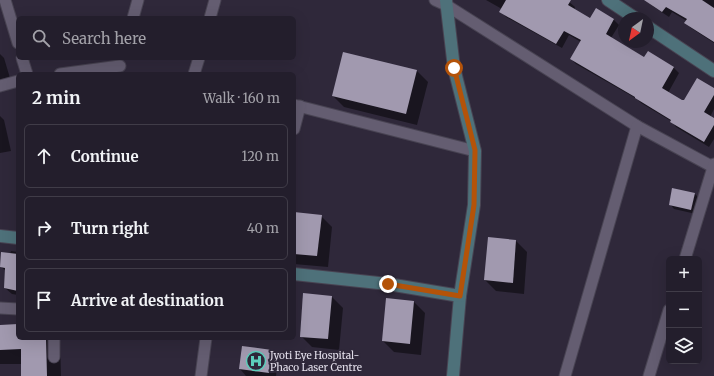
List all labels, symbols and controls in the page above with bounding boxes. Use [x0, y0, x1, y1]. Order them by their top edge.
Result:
north arrow [618, 12, 654, 48]
search box [16, 16, 296, 60]
icon: search [30, 27, 52, 49]
text: Search here [62, 29, 146, 48]
route start [445, 59, 463, 77]
text: 2 min [32, 87, 80, 109]
text: Walk · 160 m [203, 90, 280, 107]
icon: ahead [33, 145, 55, 167]
text: Continue [71, 147, 139, 166]
text: 120 m [241, 148, 279, 165]
icon: right [33, 217, 55, 239]
text: Turn right [71, 219, 149, 238]
text: 40 m [247, 220, 279, 237]
map controls [666, 256, 702, 364]
button: + [666, 256, 702, 292]
route end [379, 275, 397, 293]
icon: arrive [33, 289, 55, 311]
text: Arrive at destination [71, 291, 224, 310]
button: − [666, 292, 702, 328]
button: layers [666, 328, 702, 364]
place label: Jyoti Eye Hospital- Phaco Laser Centre [269, 349, 362, 374]
hospital icon: Jyoti Eye Hospital- Phaco Laser Centre [245, 350, 267, 372]

